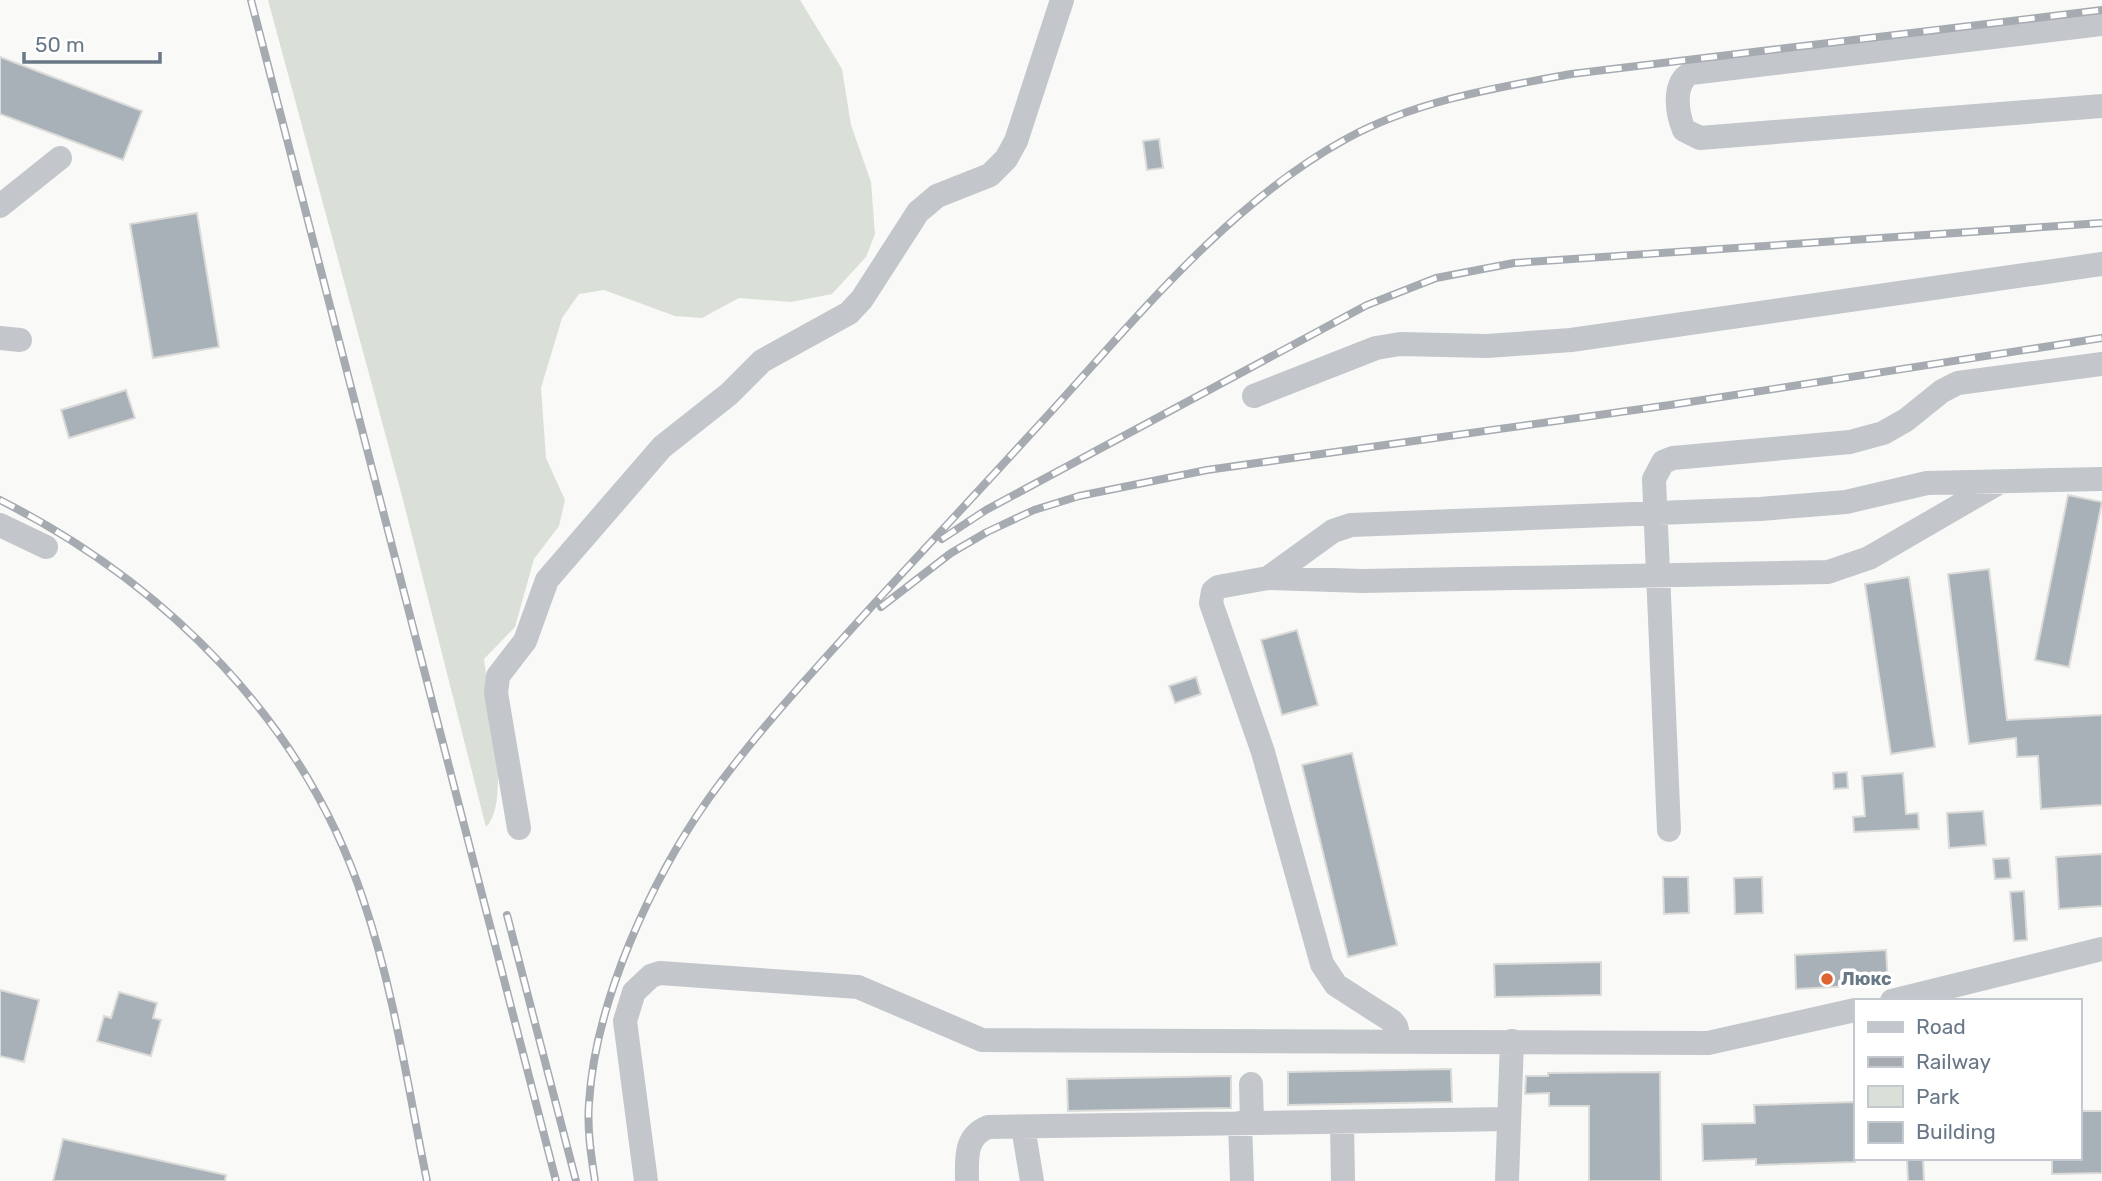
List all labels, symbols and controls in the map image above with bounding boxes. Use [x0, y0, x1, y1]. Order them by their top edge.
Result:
scale bar [24, 21, 161, 65]
text: 50 m [35, 32, 85, 57]
place label: Люкс [1841, 968, 1892, 990]
marker: Люкс [1819, 971, 1835, 987]
legend [1854, 999, 2081, 1160]
text: Road [1916, 1014, 1966, 1039]
text: Railway [1916, 1049, 1991, 1074]
text: Park [1916, 1084, 1960, 1109]
text: Building [1916, 1119, 1996, 1144]

